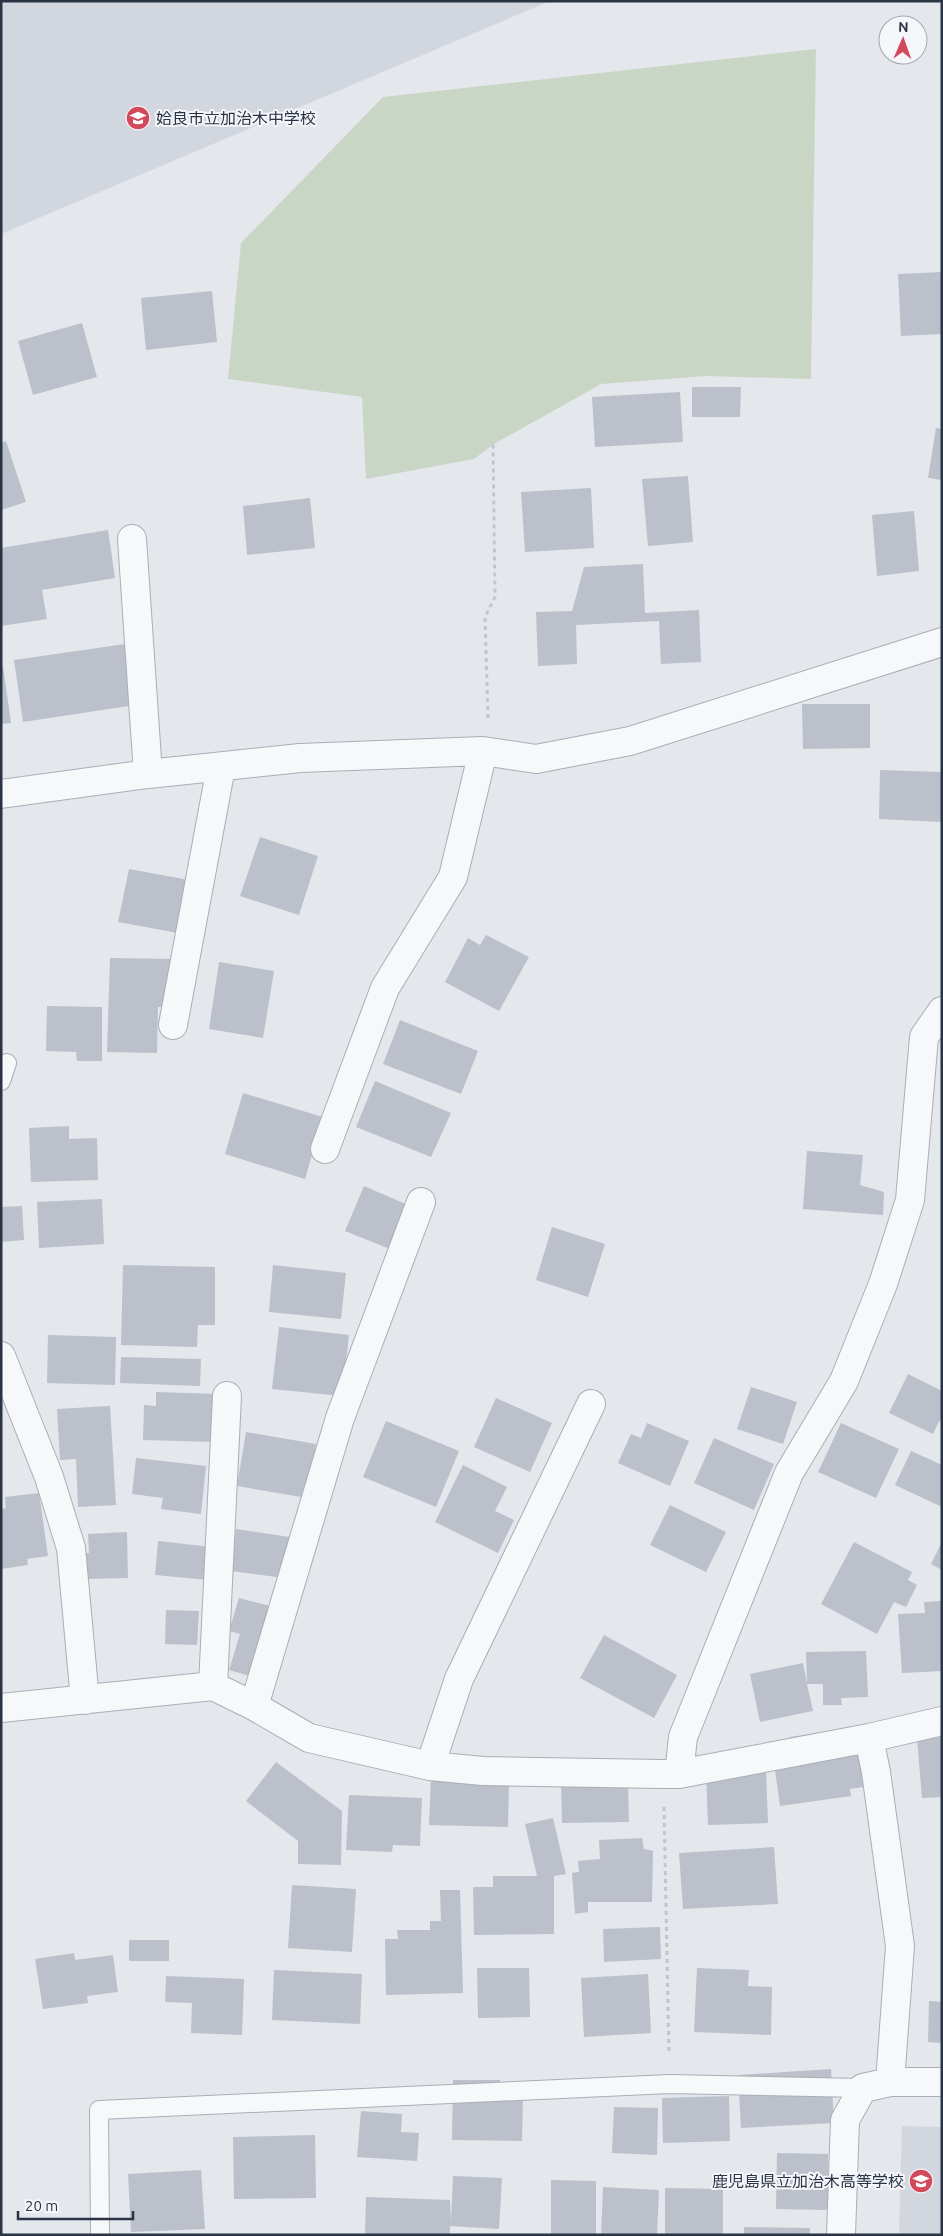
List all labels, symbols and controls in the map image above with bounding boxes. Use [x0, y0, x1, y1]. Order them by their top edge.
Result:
north arrow [878, 15, 928, 65]
text: N [898, 19, 909, 35]
school or university icon: 姶良市立加治木中学校 [125, 105, 151, 131]
place label: 姶良市立加治木中学校 [156, 109, 316, 127]
school or university icon: 鹿児島県立加治木高等学校 [908, 2168, 934, 2194]
place label: 鹿児島県立加治木高等学校 [712, 2172, 904, 2190]
scale bar [18, 2188, 132, 2220]
text: 20 m [25, 2197, 58, 2214]

